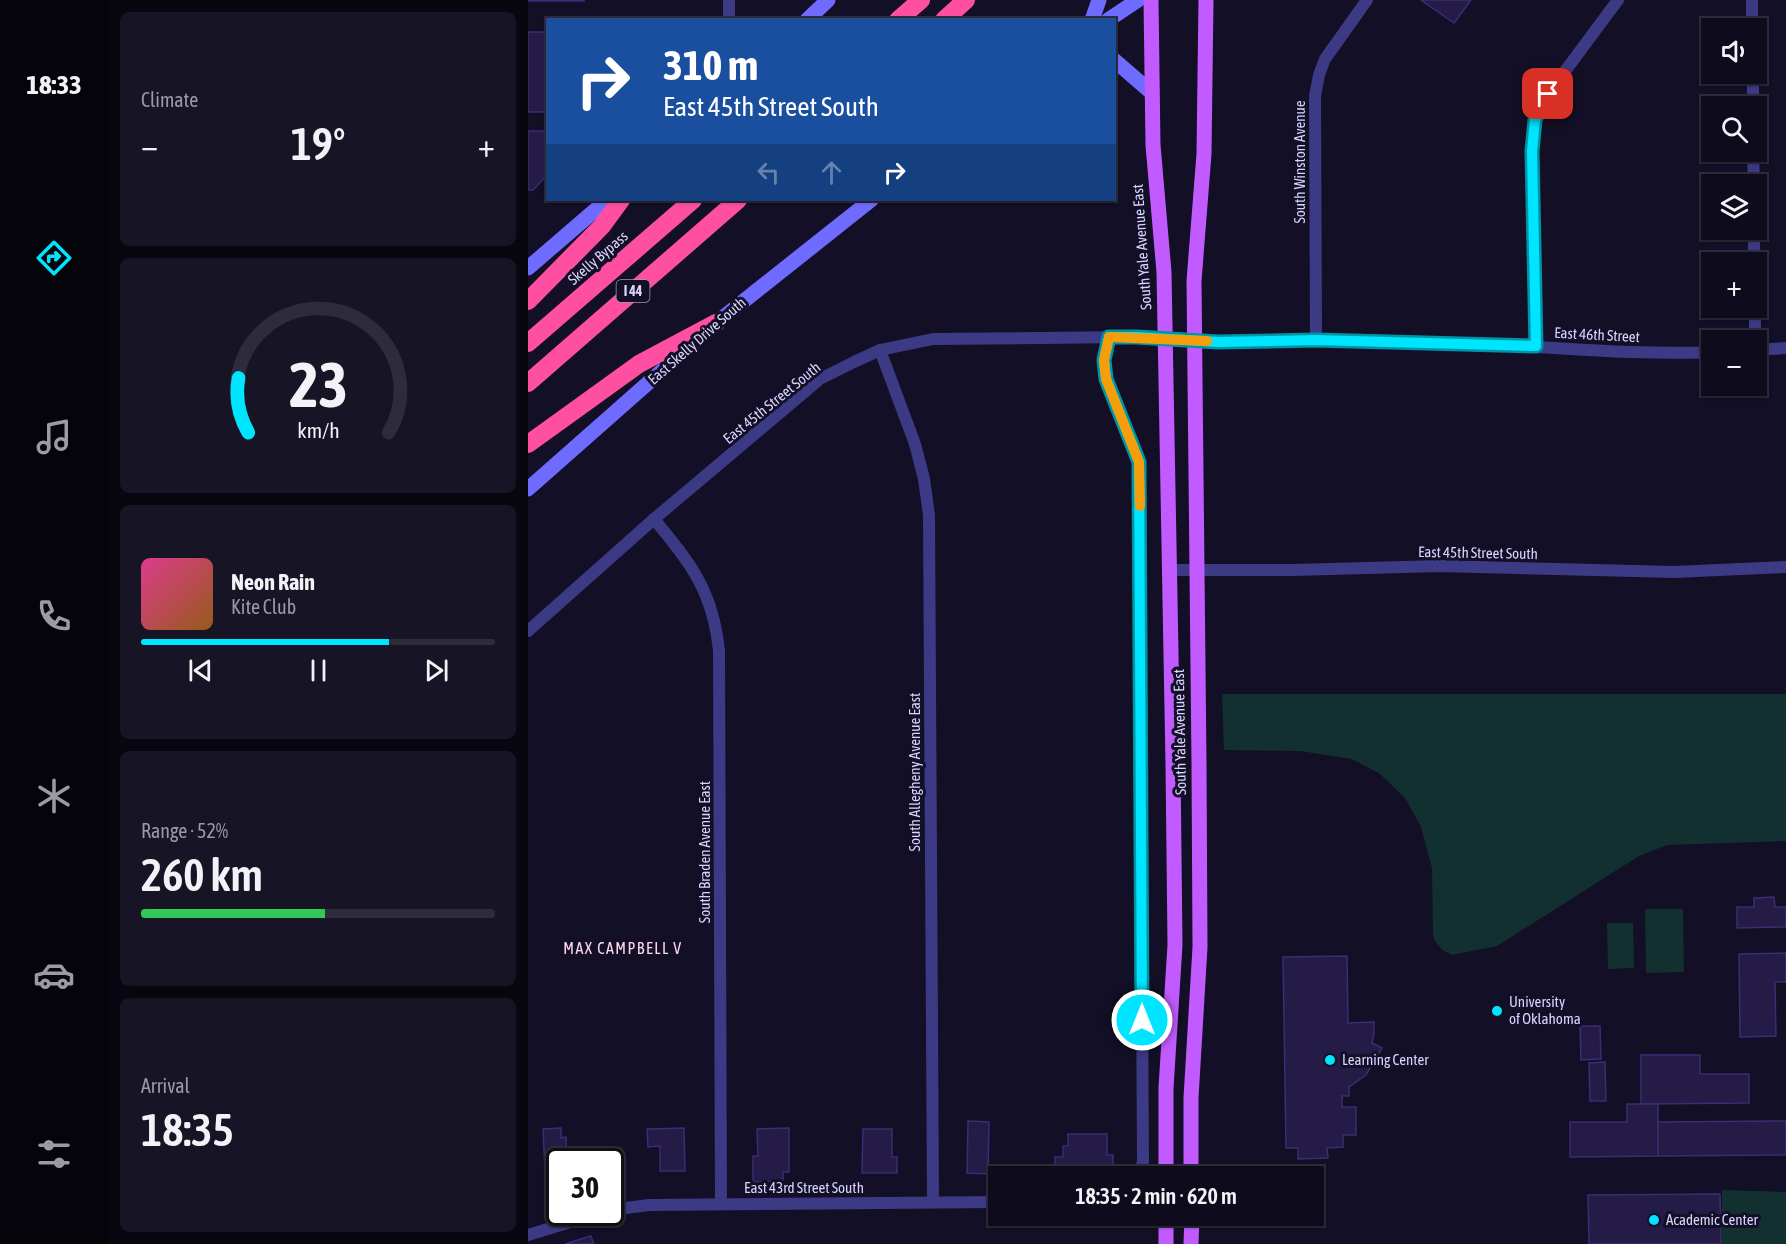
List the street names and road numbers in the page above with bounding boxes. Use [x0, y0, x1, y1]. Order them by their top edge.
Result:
street label: South Winston Avenue [1291, 100, 1308, 224]
street label: South Yale Avenue East [1129, 183, 1154, 311]
street label: Skelly Bypass [564, 227, 631, 288]
road number: I 44 [616, 280, 650, 302]
street label: East Skelly Drive South [644, 294, 749, 388]
street label: East 46th Street [1554, 324, 1640, 345]
street label: East 45th Street South [720, 358, 824, 447]
street label: East 45th Street South [1418, 543, 1538, 562]
street label: South Yale Avenue East [1170, 669, 1189, 795]
street label: South Allegheny Avenue East [906, 693, 923, 851]
street label: South Braden Avenue East [696, 781, 713, 923]
street label: East 43rd Street South [744, 1179, 864, 1196]

